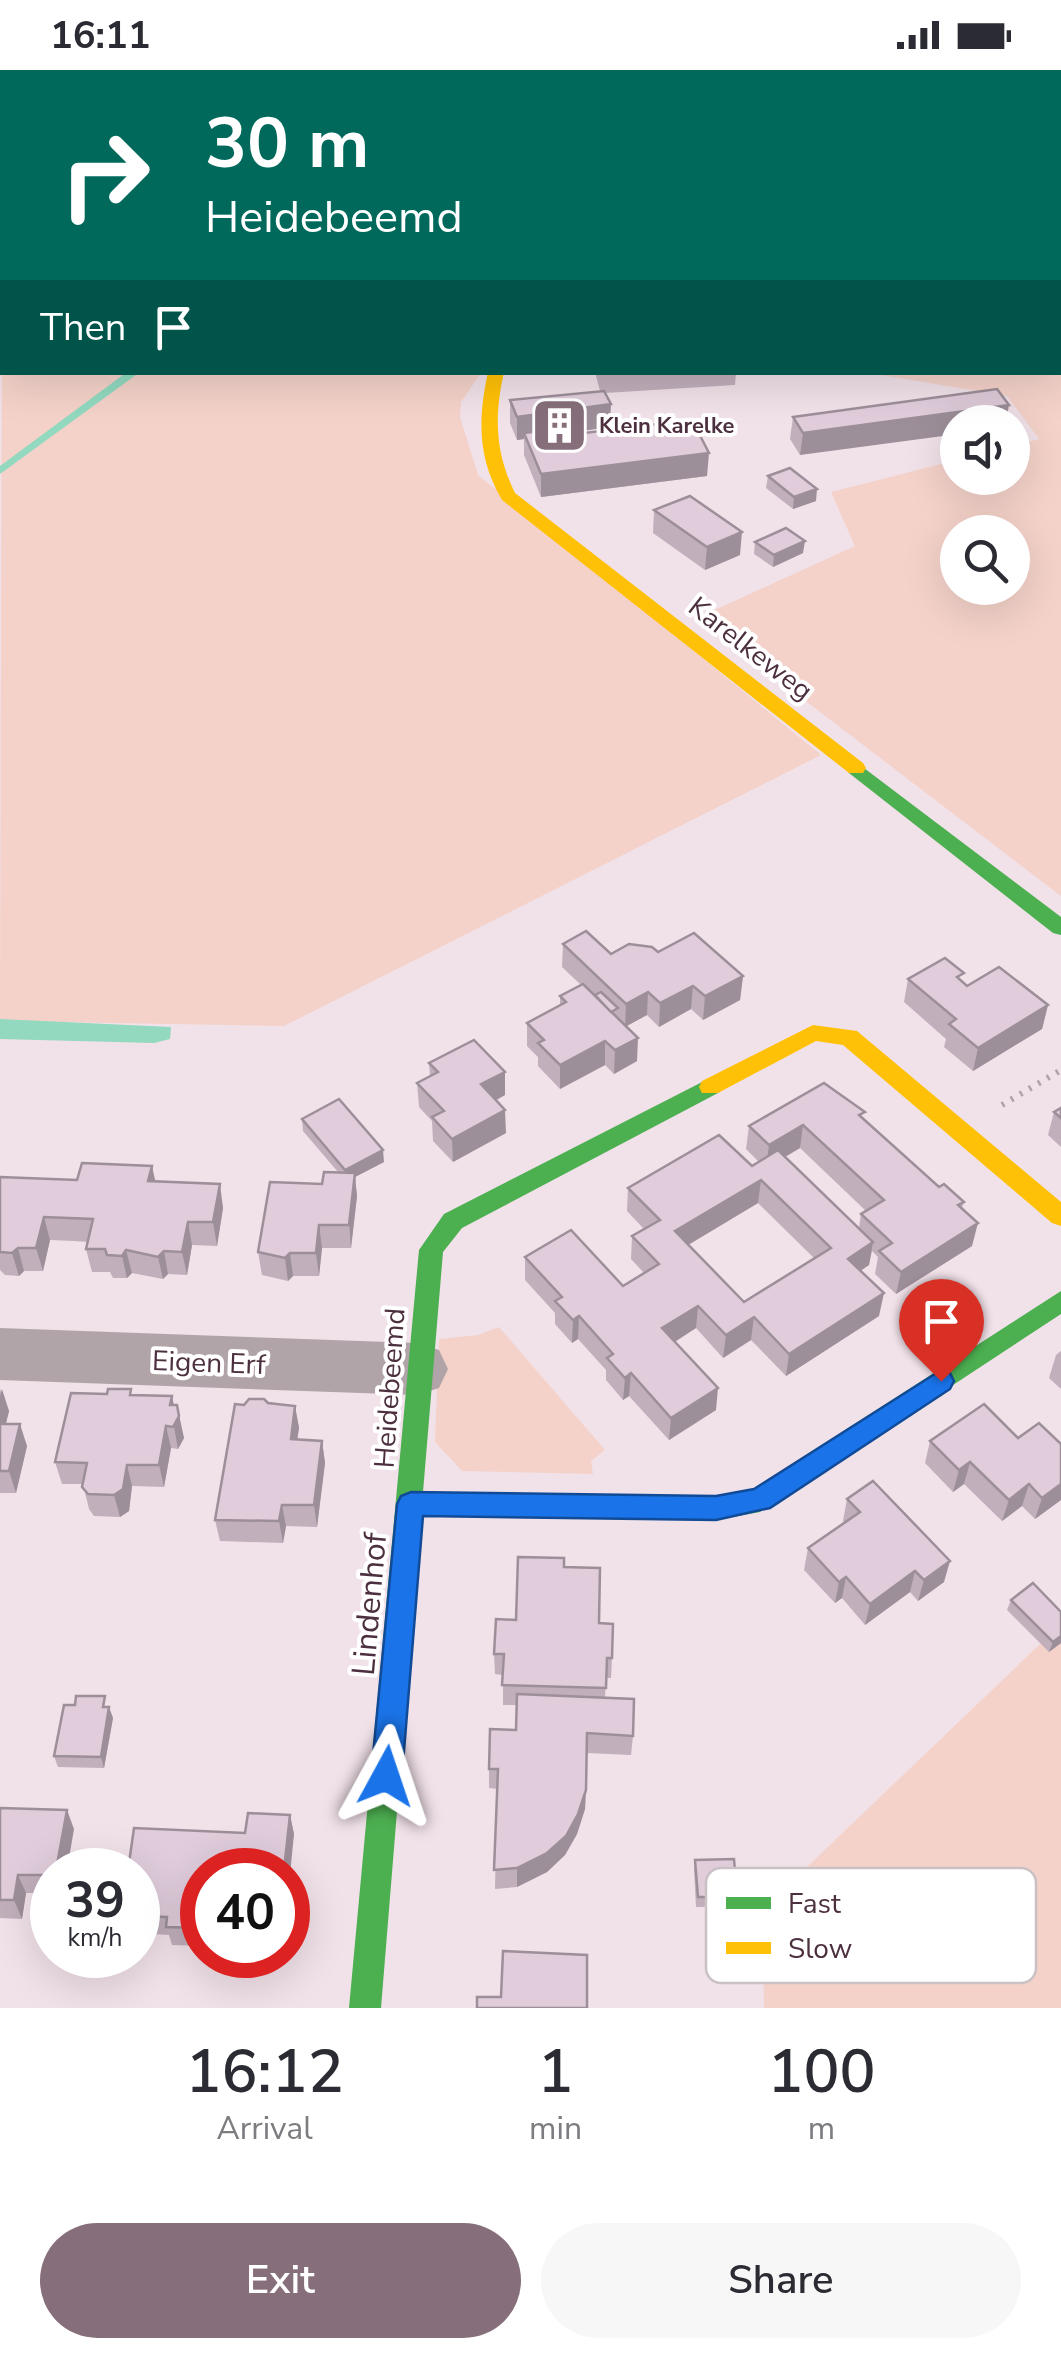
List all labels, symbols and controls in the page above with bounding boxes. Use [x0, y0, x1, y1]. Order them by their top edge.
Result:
text: 16:11 [50, 10, 151, 61]
text: 30 m [205, 96, 369, 192]
icon: right [40, 110, 170, 240]
text: Heidebeemd [205, 187, 463, 248]
icon: arrive [146, 300, 201, 355]
text: Then [40, 302, 126, 353]
building icon: Klein Karelke [530, 395, 590, 455]
map controls [940, 405, 1030, 605]
button: sound [940, 405, 1030, 495]
place label: Klein Karelke [599, 411, 734, 441]
button: search [940, 515, 1030, 605]
street label: Karelkeweg [680, 588, 821, 709]
pin [899, 1279, 984, 1382]
icon: arrive [914, 1294, 969, 1349]
street label: Heidebeemd [365, 1307, 415, 1469]
street label: Eigen Erf [152, 1342, 267, 1384]
street label: Lindenhof [342, 1529, 397, 1677]
position arrow [334, 1724, 438, 1828]
speed limit sign: 40 [180, 1848, 310, 1978]
text: 39 [65, 1866, 125, 1935]
legend [706, 1868, 1036, 1983]
text: Fast [788, 1885, 841, 1923]
text: km/h [67, 1921, 123, 1955]
text: Slow [788, 1930, 852, 1968]
text: 16:12 [185, 2031, 344, 2113]
text: 1 [538, 2031, 574, 2113]
text: 100 [768, 2031, 876, 2113]
text: Arrival [216, 2107, 313, 2150]
text: min [529, 2107, 582, 2150]
text: m [808, 2107, 835, 2150]
button: Exit [40, 2223, 521, 2338]
button: Share [541, 2223, 1021, 2338]

